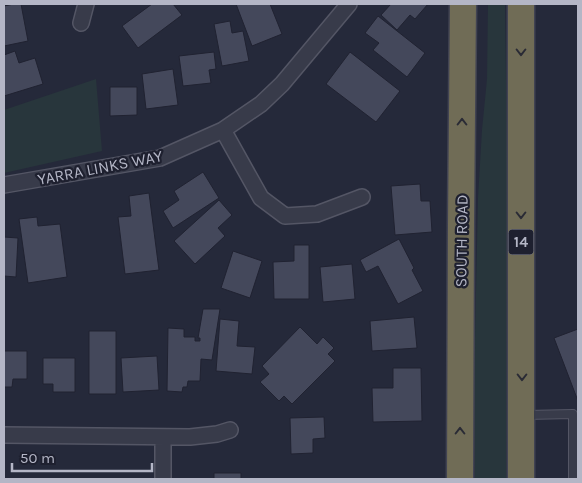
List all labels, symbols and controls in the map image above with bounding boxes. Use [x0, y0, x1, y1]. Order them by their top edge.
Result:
one-way arrow [516, 49, 526, 57]
one-way arrow [457, 117, 467, 125]
street label: YARRA LINKS WAY [36, 146, 164, 189]
street label: SOUTH ROAD [451, 194, 472, 288]
one-way arrow [516, 212, 526, 219]
road number: 14 [508, 230, 534, 254]
one-way arrow [517, 374, 527, 382]
one-way arrow [455, 426, 465, 434]
scale bar [12, 440, 152, 472]
text: 50 m [20, 449, 55, 467]

